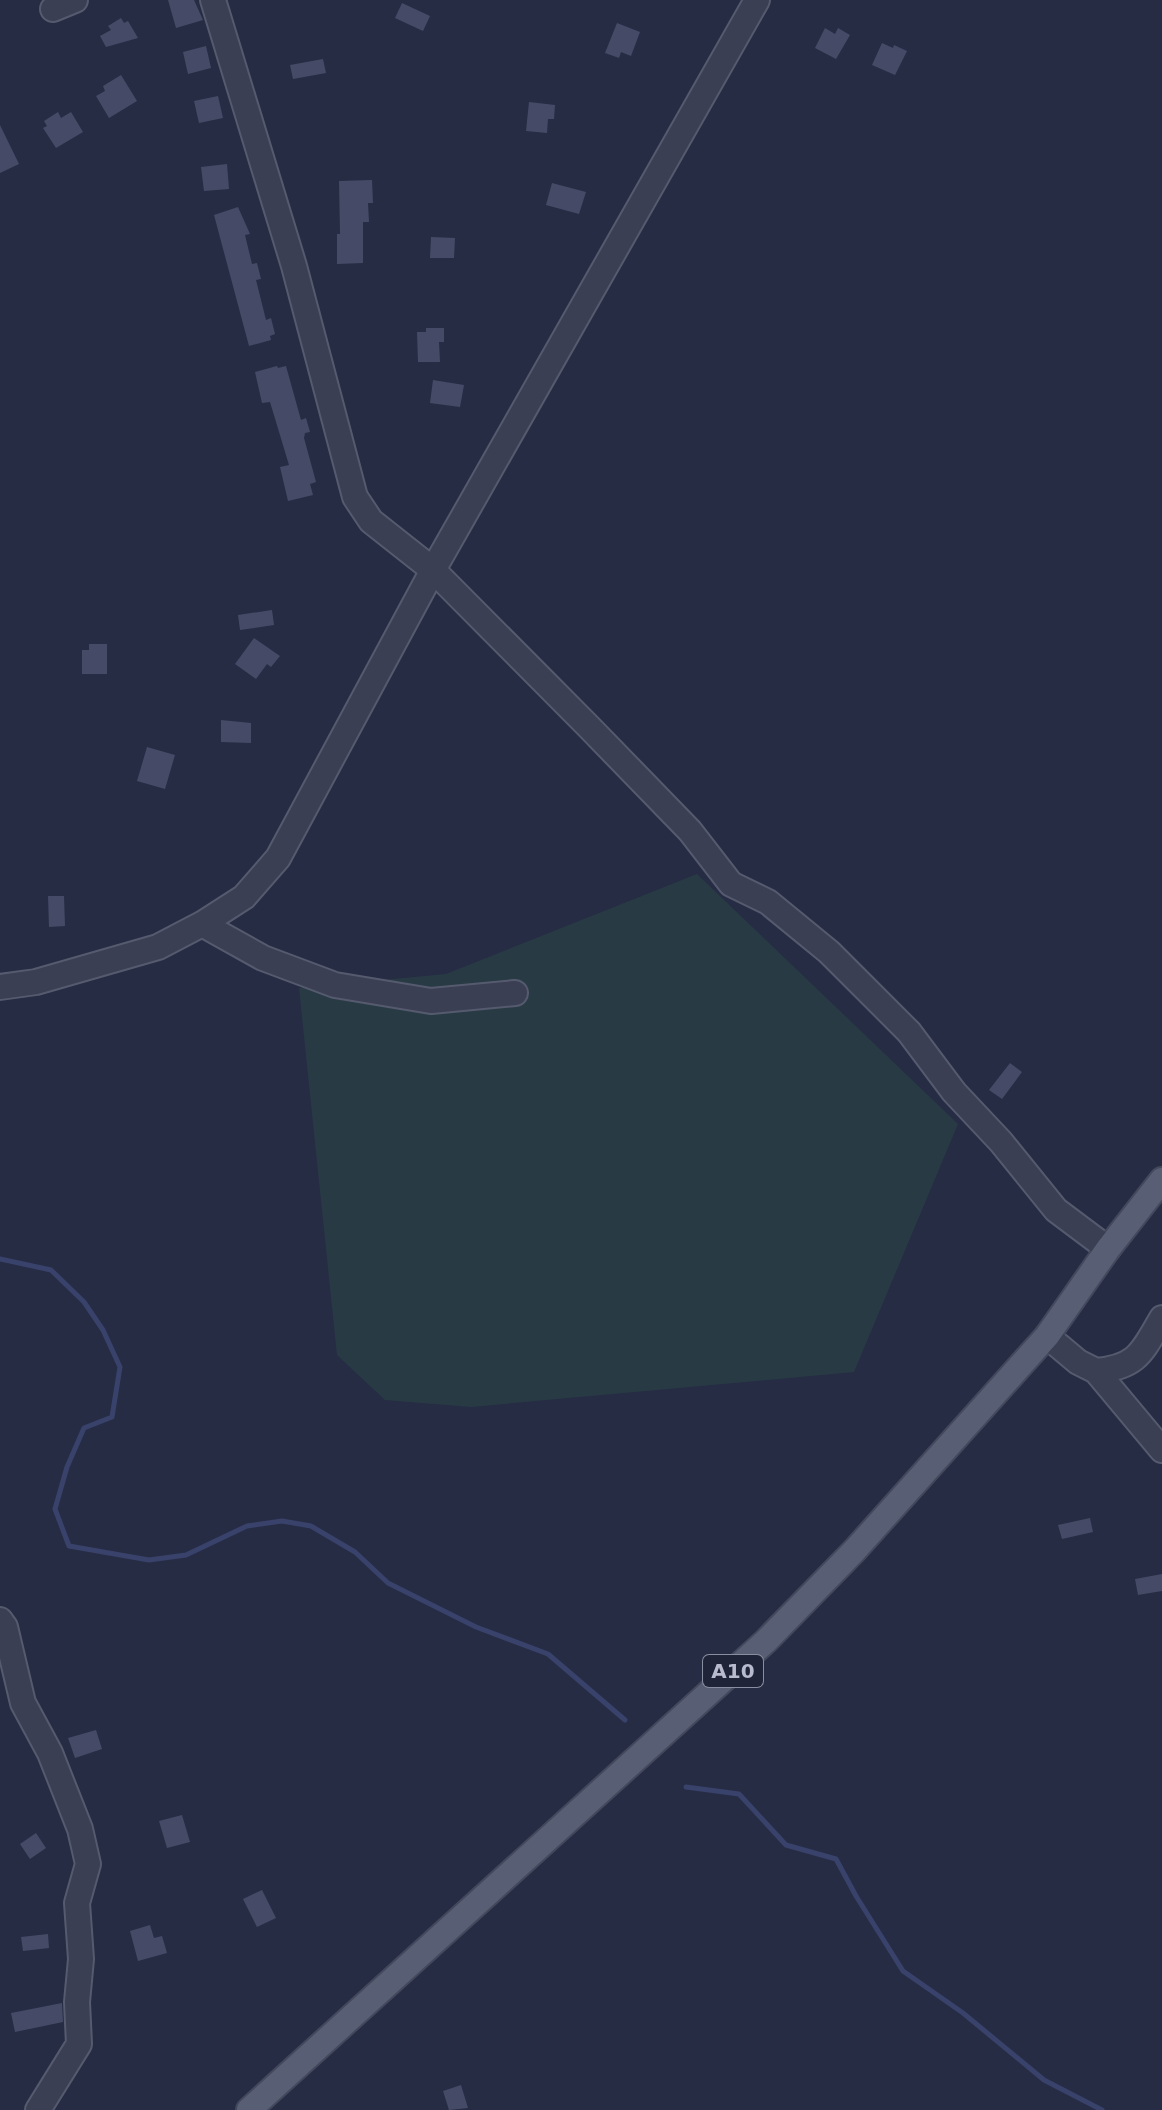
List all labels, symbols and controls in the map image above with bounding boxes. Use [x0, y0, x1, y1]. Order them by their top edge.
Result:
road number: A10 [703, 1655, 763, 1687]

